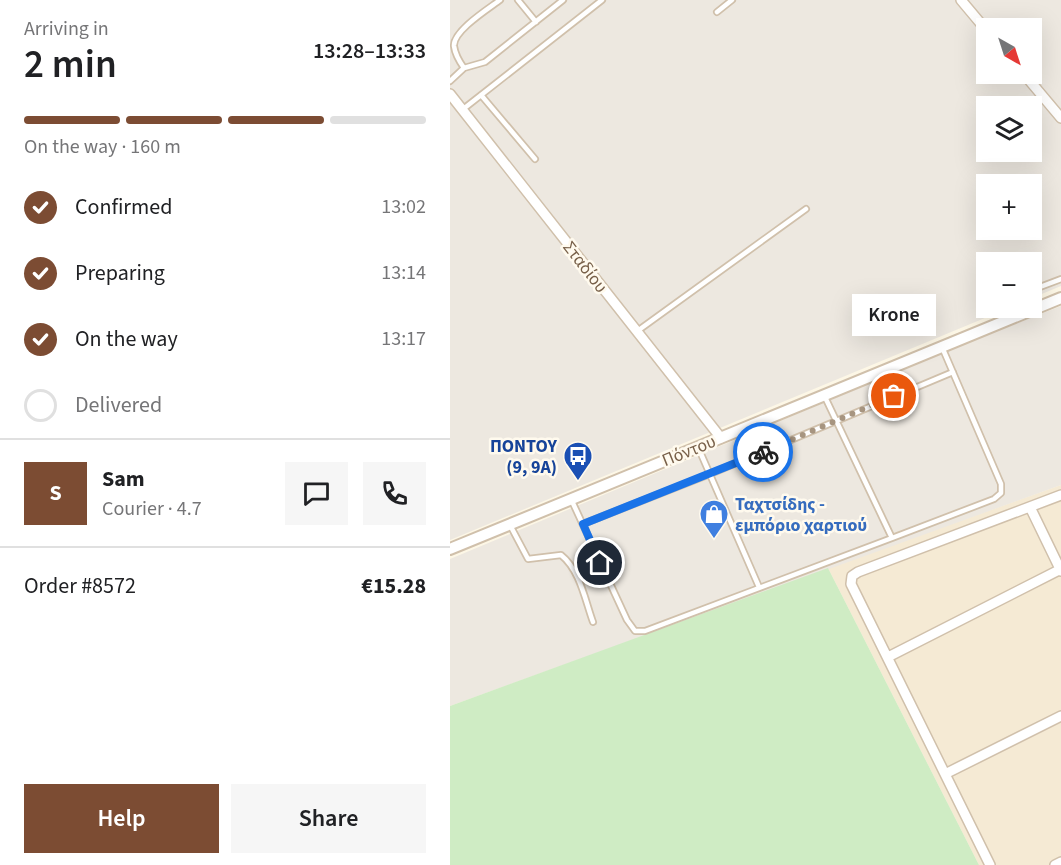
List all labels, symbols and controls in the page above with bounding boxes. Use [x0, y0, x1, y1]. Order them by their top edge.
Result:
text: Arriving in [24, 15, 109, 43]
north arrow [976, 18, 1042, 84]
map controls [976, 18, 1042, 318]
text: 13:28–13:33 [313, 35, 426, 67]
text: 2 min [24, 37, 117, 93]
button: layers [976, 96, 1042, 162]
text: On the way · 160 m [24, 133, 181, 161]
button: + [976, 174, 1042, 240]
icon: check [24, 191, 57, 224]
text: Confirmed [75, 191, 172, 223]
text: 13:02 [381, 193, 426, 221]
street label: Σταδίου [557, 236, 613, 298]
button: − [976, 252, 1042, 318]
icon: check [24, 257, 57, 290]
text: Preparing [75, 257, 165, 289]
text: 13:14 [381, 259, 426, 287]
callout: Krone [852, 294, 936, 336]
text: Krone [868, 301, 920, 329]
icon: check [24, 323, 57, 356]
text: On the way [75, 323, 178, 355]
text: 13:17 [381, 325, 426, 353]
pin [868, 370, 919, 421]
icon: bag [877, 379, 910, 412]
text: Delivered [75, 389, 162, 421]
courier [733, 422, 793, 482]
street label: Πόντου [658, 429, 720, 473]
place label: ΠΟΝΤΟΥ (9, 9Α) [490, 434, 558, 480]
icon: bike [747, 436, 780, 469]
bus stop icon: ΠΟΝΤΟΥ (9, 9Α) [562, 440, 594, 482]
button: chat [285, 462, 348, 525]
button: phone [363, 462, 426, 525]
text: Sam [102, 463, 145, 495]
text: S [49, 477, 62, 509]
place label: Ταχτσίδης - εμπόριο χαρτιού [735, 492, 867, 538]
text: Courier · 4.7 [102, 495, 202, 523]
shop icon: Ταχτσίδης - εμπόριο χαρτιού [698, 498, 730, 540]
pin [574, 537, 625, 588]
icon: home [583, 546, 616, 579]
text: Order #8572 [24, 570, 136, 602]
text: €15.28 [361, 570, 426, 602]
button: Help [24, 784, 219, 853]
button: Share [231, 784, 426, 853]

